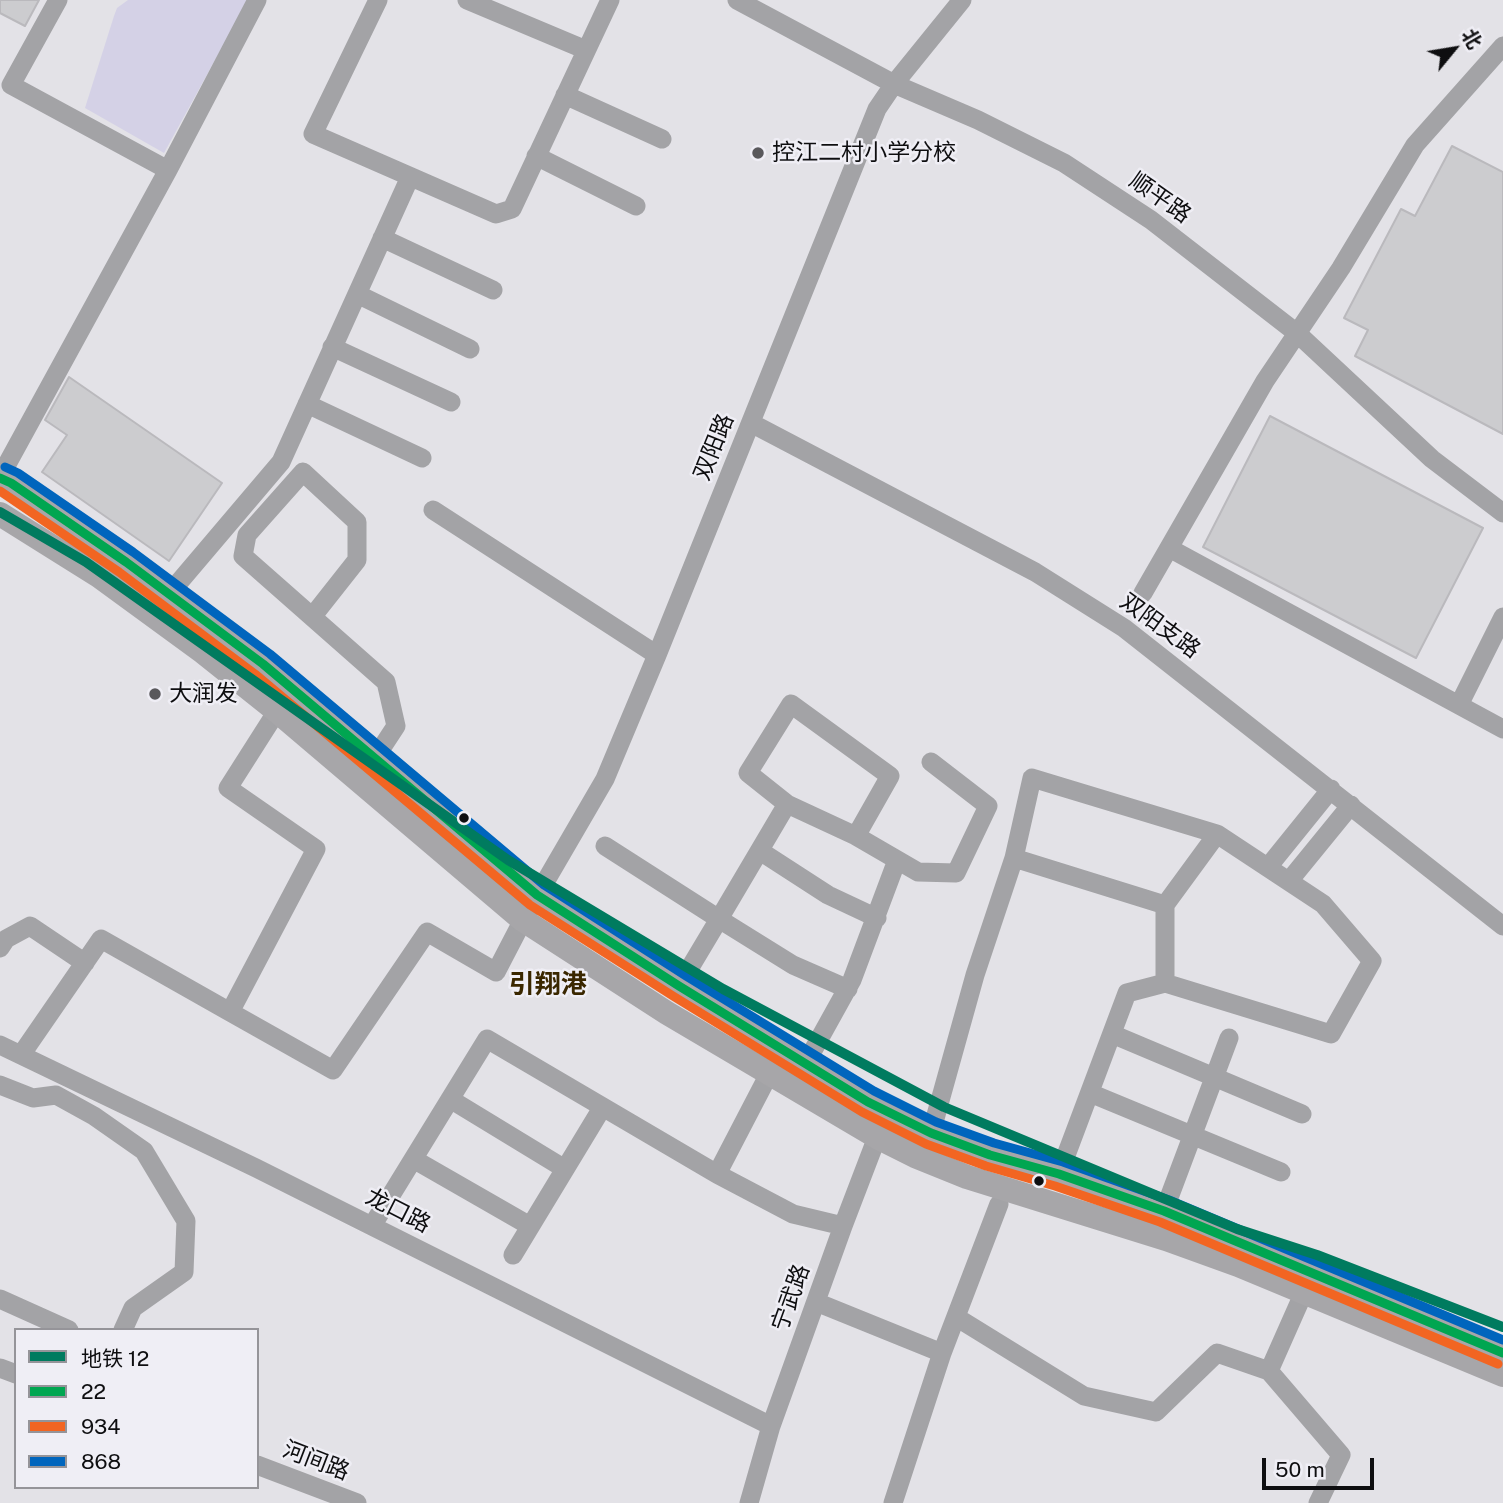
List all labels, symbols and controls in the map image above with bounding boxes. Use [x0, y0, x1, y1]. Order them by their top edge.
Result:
north arrow [1419, 14, 1489, 84]
text: 北 [1458, 25, 1486, 52]
place label: 控江二村小学分校 [772, 139, 956, 167]
marker: 控江二村小学分校 [750, 145, 766, 161]
street label: 顺平路 [1124, 167, 1196, 229]
street label: 双阳路 [688, 410, 740, 484]
street label: 双阳支路 [1115, 588, 1205, 664]
place label: 大润发 [169, 680, 238, 708]
marker: 大润发 [147, 686, 163, 702]
unlabelled marker [457, 811, 471, 825]
district label: 引翔港 [509, 969, 587, 1001]
unlabelled marker [1032, 1174, 1046, 1188]
street label: 龙口路 [361, 1183, 435, 1239]
street label: 宁武路 [766, 1261, 816, 1335]
legend [14, 1328, 259, 1489]
text: 地铁 12 [81, 1346, 149, 1371]
text: 22 [81, 1379, 106, 1404]
text: 934 [81, 1414, 120, 1439]
street label: 河间路 [279, 1436, 353, 1486]
scale bar [1265, 1444, 1377, 1488]
text: 868 [81, 1449, 121, 1474]
text: 50 m [1275, 1457, 1325, 1482]

